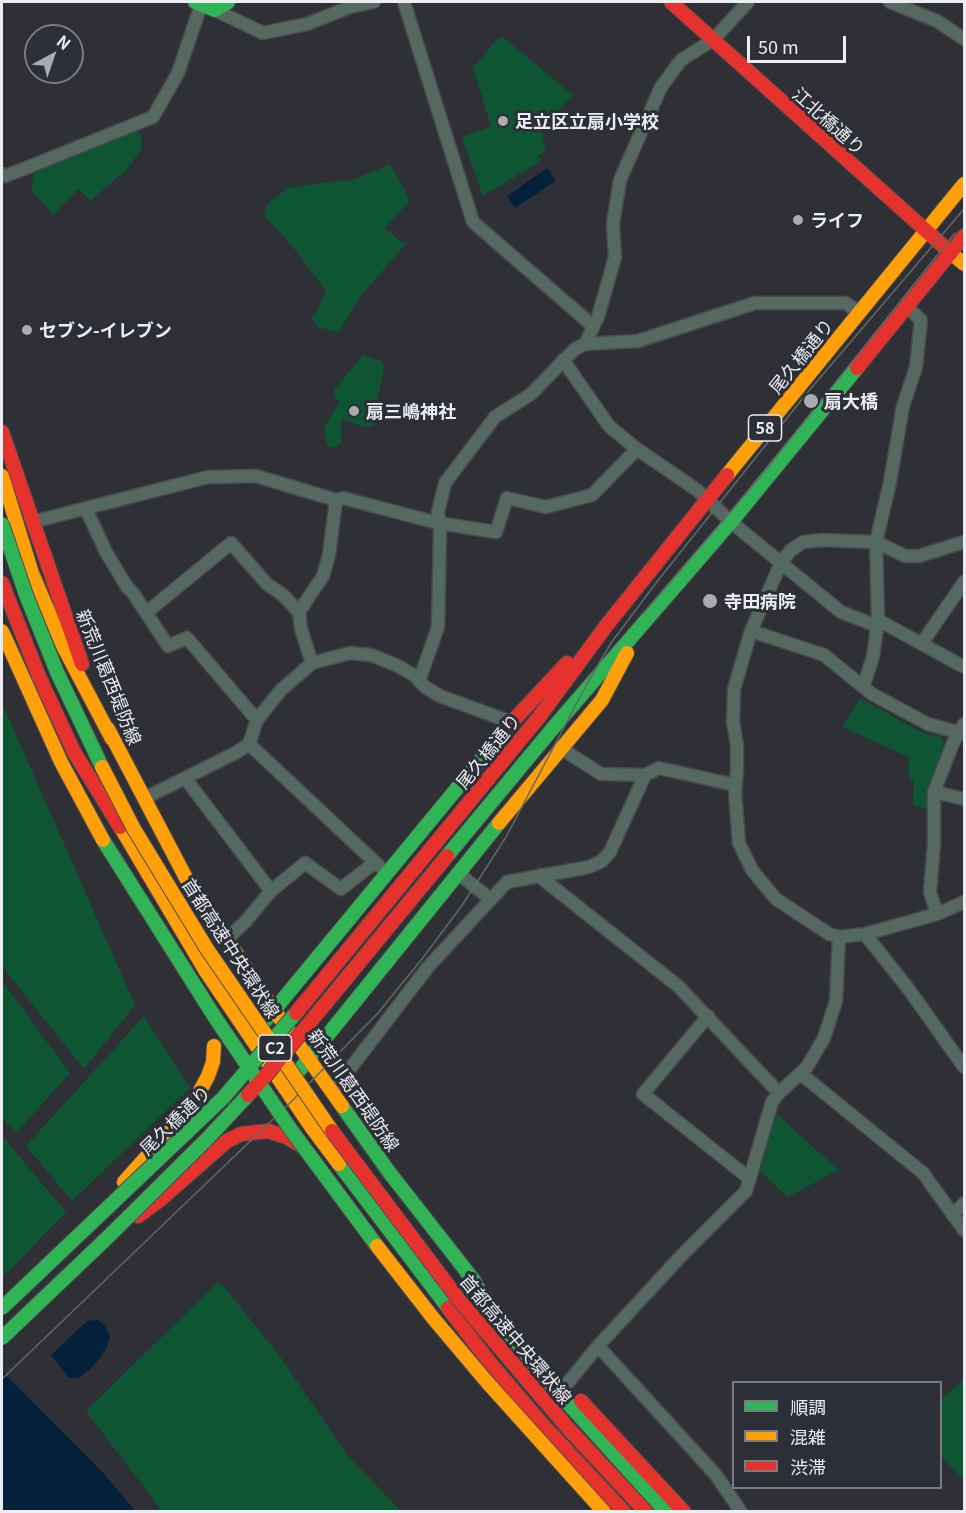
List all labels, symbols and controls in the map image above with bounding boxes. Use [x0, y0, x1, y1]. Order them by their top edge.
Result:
north arrow [24, 24, 84, 84]
scale bar [750, 24, 849, 62]
text: N [52, 29, 77, 55]
text: 50 m [758, 33, 799, 59]
street label: 江北橋通り [788, 83, 870, 159]
place label: 足立区立扇小学校 [515, 110, 659, 132]
marker: 足立区立扇小学校 [496, 114, 510, 128]
place label: ライフ [810, 209, 864, 231]
marker: ライフ [791, 213, 805, 227]
street label: 尾久橋通り [764, 314, 838, 398]
place label: セブン-イレブン [39, 319, 172, 341]
marker: セブン-イレブン [20, 323, 34, 337]
place label: 扇大橋 [824, 390, 878, 412]
marker: 扇大橋 [802, 392, 820, 410]
place label: 扇三嶋神社 [366, 400, 456, 422]
marker: 扇三嶋神社 [347, 404, 361, 418]
road number: 58 [748, 415, 782, 441]
place label: 寺田病院 [724, 590, 796, 612]
marker: 寺田病院 [701, 592, 719, 610]
street label: 新荒川葛西堤防線 [72, 606, 146, 748]
street label: 尾久橋通り [451, 709, 525, 793]
street label: 首都高速中央環状線 [178, 874, 284, 1022]
street label: 新荒川葛西堤防線 [304, 1025, 404, 1155]
road number: C2 [258, 1035, 292, 1061]
street label: 尾久橋通り [135, 1081, 215, 1159]
street label: 首都高速中央環状線 [456, 1270, 576, 1408]
legend [732, 1381, 942, 1489]
text: 順調 [790, 1393, 826, 1419]
text: 混雑 [790, 1423, 826, 1449]
text: 渋滞 [790, 1453, 826, 1479]

